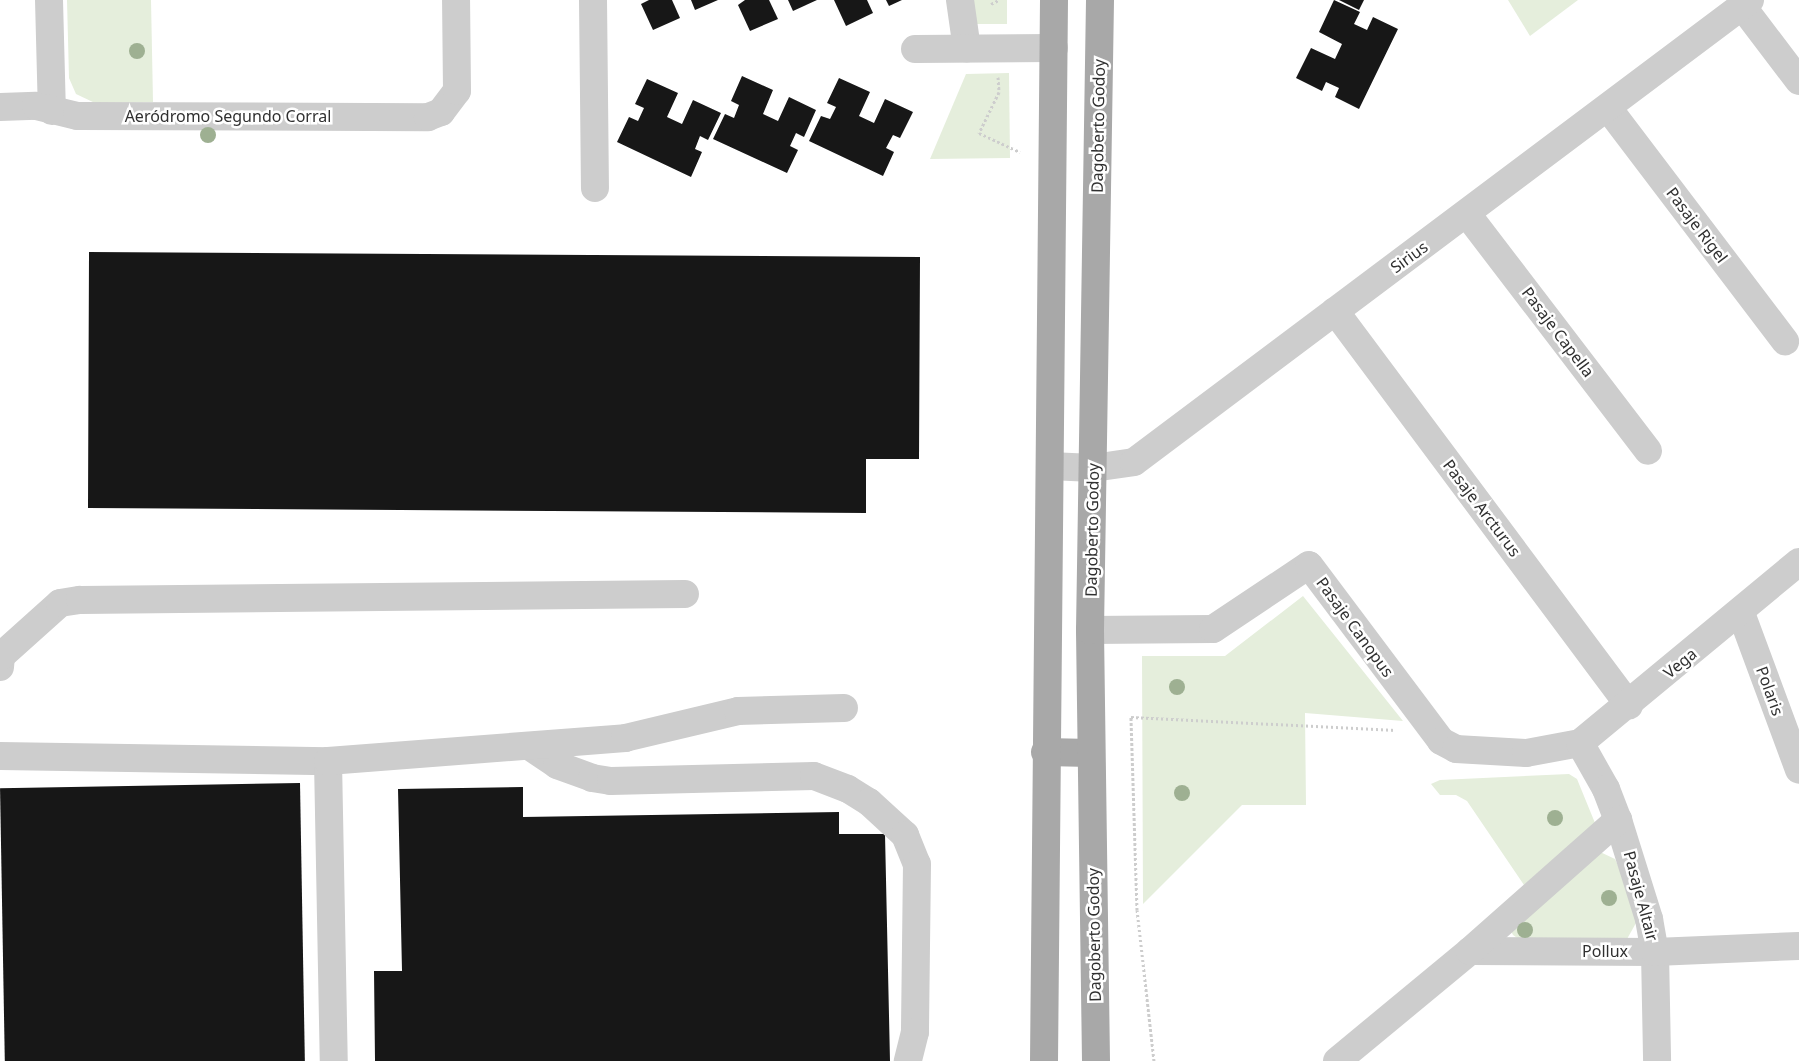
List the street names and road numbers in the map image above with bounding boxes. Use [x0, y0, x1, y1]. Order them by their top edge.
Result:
street label: Dagoberto Godoy [1087, 59, 1109, 193]
street label: Aeródromo Segundo Corral [125, 106, 331, 126]
street label: Pasaje Rigel [1662, 183, 1732, 267]
street label: Sirius [1387, 237, 1431, 277]
street label: Pasaje Capella [1518, 283, 1598, 381]
street label: Pasaje Arcturus [1439, 456, 1525, 560]
street label: Dagoberto Godoy [1081, 463, 1103, 597]
street label: Pasaje Canopus [1312, 573, 1398, 681]
street label: Vega [1660, 644, 1700, 682]
street label: Polaris [1752, 664, 1788, 718]
street label: Pasaje Altair [1620, 849, 1662, 943]
street label: Dagoberto Godoy [1083, 868, 1105, 1002]
street label: Pollux [1582, 941, 1628, 961]

